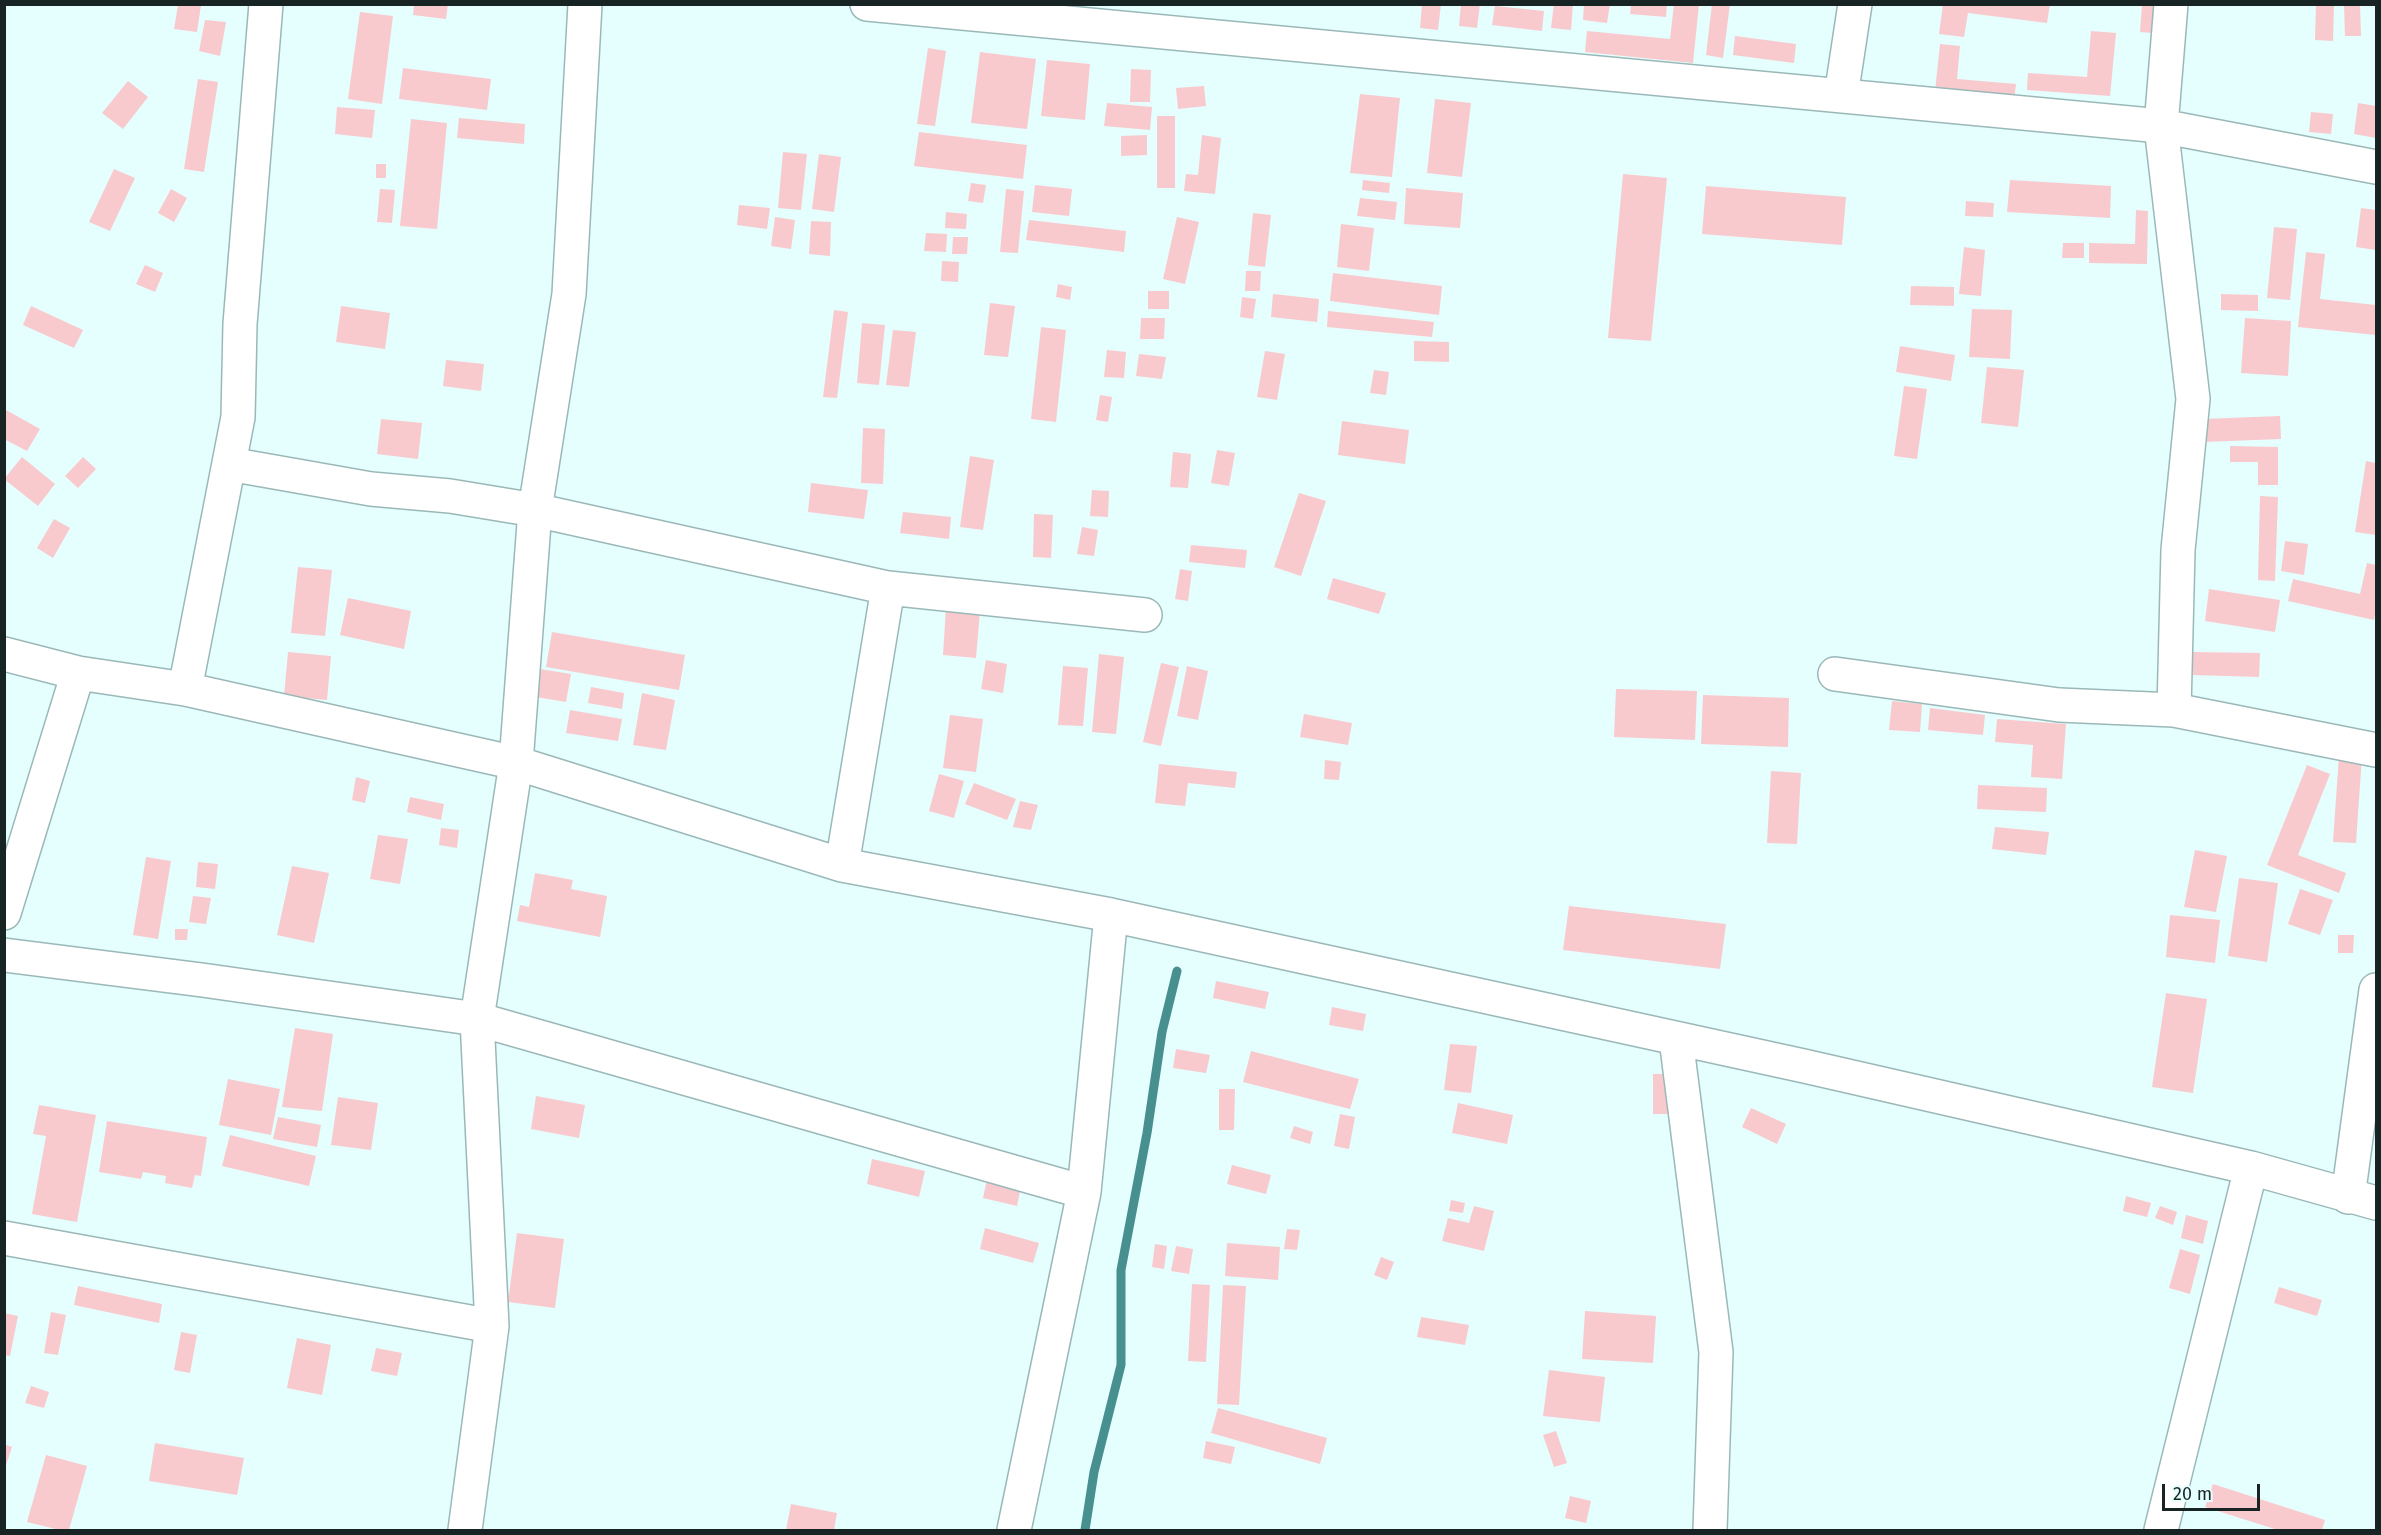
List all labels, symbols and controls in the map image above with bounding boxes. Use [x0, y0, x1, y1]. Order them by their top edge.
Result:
scale bar [2165, 1472, 2262, 1510]
text: 20 m [2173, 1483, 2212, 1505]

